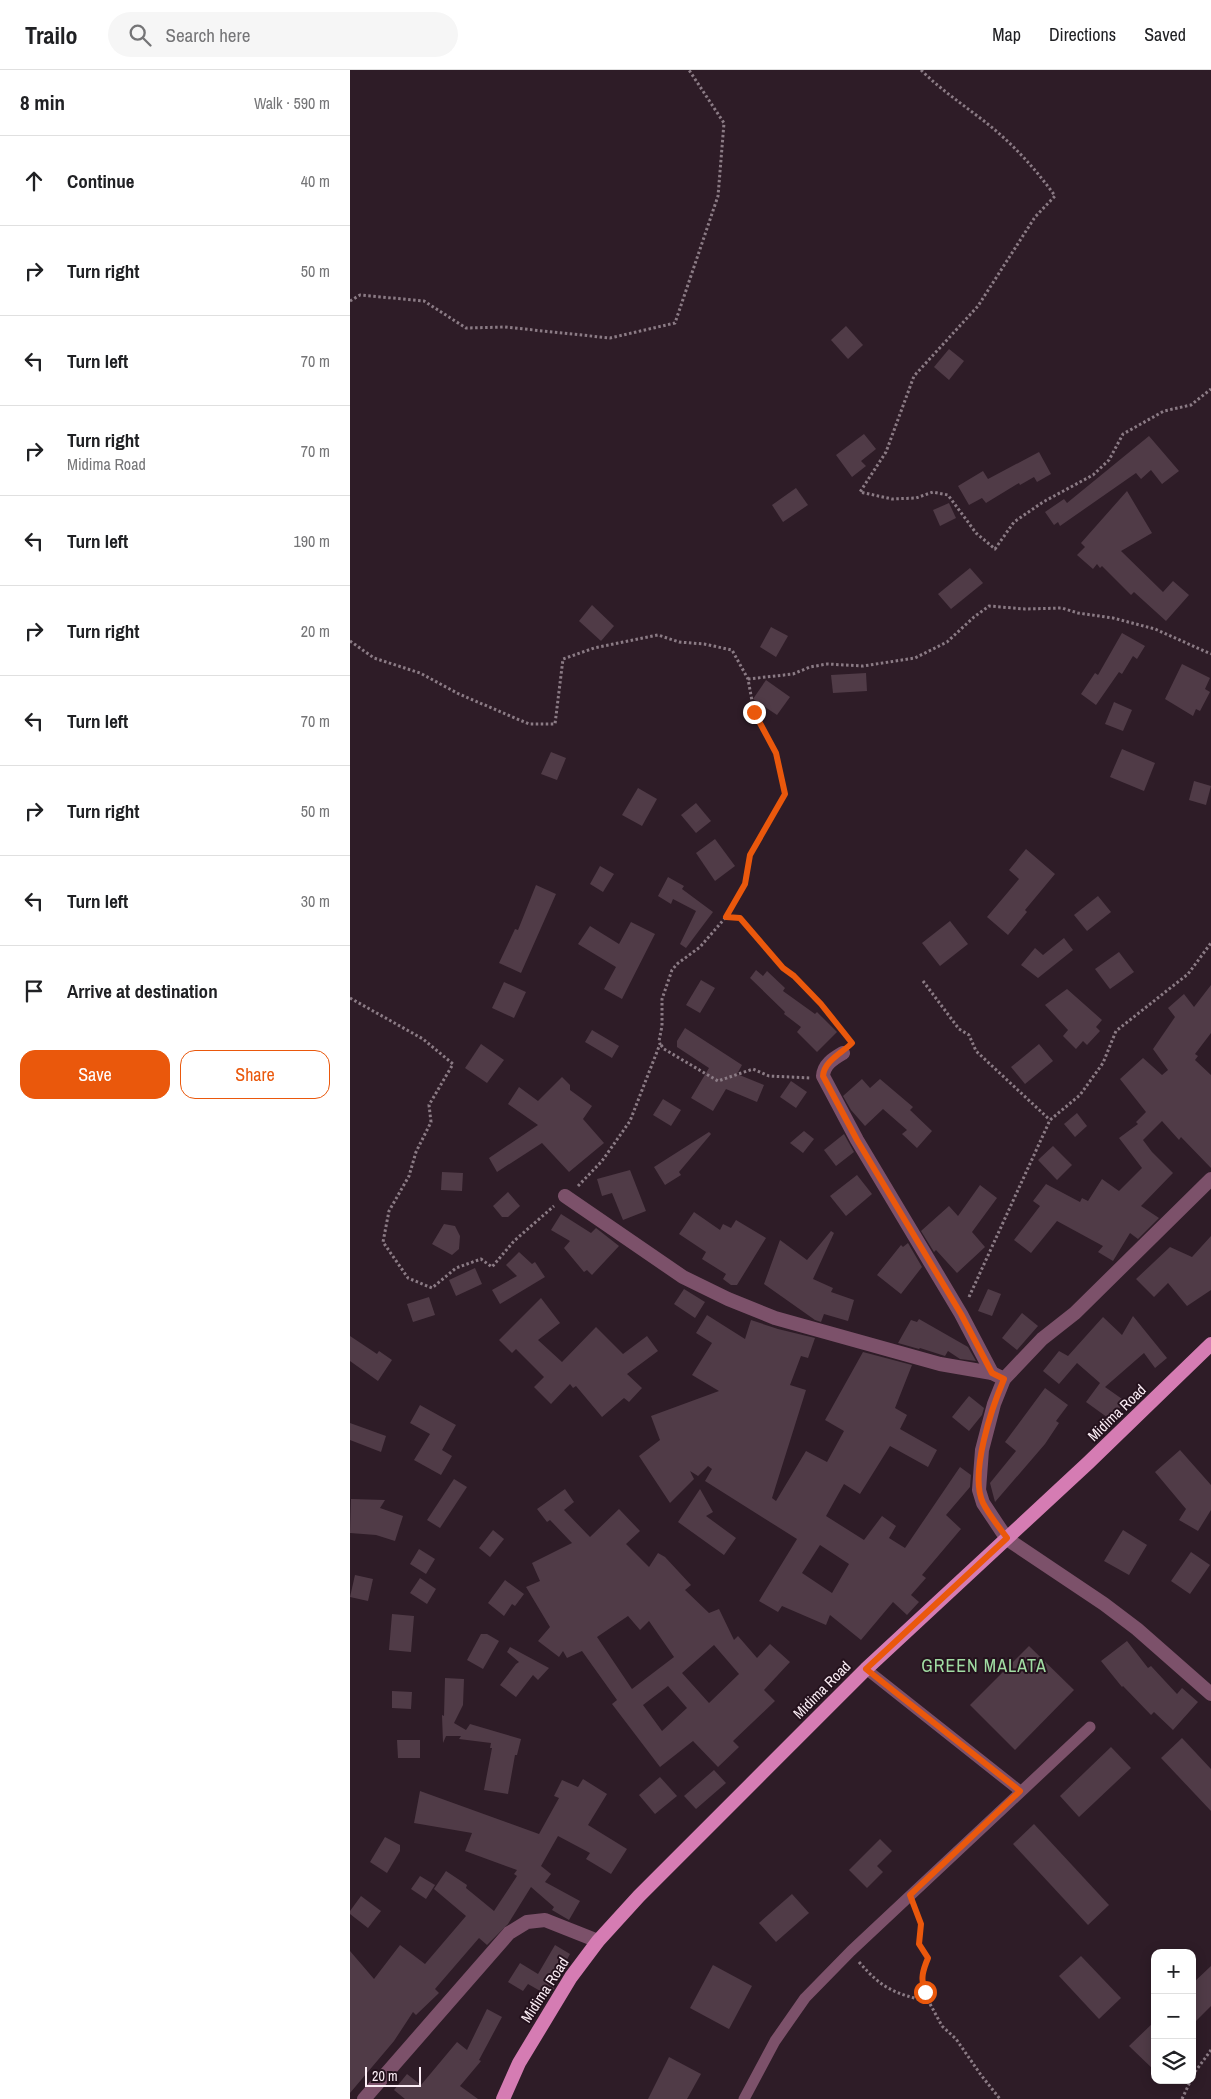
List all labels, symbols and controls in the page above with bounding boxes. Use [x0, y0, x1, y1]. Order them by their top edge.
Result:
search box [108, 12, 458, 57]
text: Trailo [25, 19, 78, 51]
icon: search [126, 21, 154, 49]
text: Search here [166, 22, 250, 48]
text: Map [992, 22, 1021, 47]
text: Directions [1049, 22, 1116, 47]
text: Saved [1144, 22, 1186, 47]
text: 8 min [20, 88, 65, 117]
text: Walk · 590 m [254, 92, 330, 114]
icon: ahead [20, 167, 48, 195]
text: Continue [67, 168, 135, 194]
text: 40 m [301, 170, 330, 192]
icon: right [20, 257, 48, 285]
text: Turn right [67, 258, 139, 284]
text: 50 m [301, 260, 330, 282]
icon: left [20, 347, 48, 375]
text: Turn left [67, 348, 128, 374]
text: 70 m [301, 350, 330, 372]
text: Turn right [67, 427, 139, 453]
icon: right [20, 437, 48, 465]
text: 70 m [301, 440, 330, 462]
text: Midima Road [67, 453, 146, 475]
icon: left [20, 527, 48, 555]
text: Turn left [67, 528, 128, 554]
text: 190 m [294, 530, 330, 552]
icon: right [20, 617, 48, 645]
text: Turn right [67, 618, 139, 644]
text: 20 m [301, 620, 330, 642]
route end [743, 701, 766, 724]
icon: left [20, 707, 48, 735]
text: Turn left [67, 708, 128, 734]
text: 70 m [301, 710, 330, 732]
icon: right [20, 797, 48, 825]
text: Turn right [67, 798, 139, 824]
text: 50 m [301, 800, 330, 822]
icon: left [20, 887, 48, 915]
text: Turn left [67, 888, 128, 914]
text: 30 m [301, 890, 330, 912]
icon: arrive [20, 977, 48, 1005]
text: Arrive at destination [67, 978, 218, 1004]
button: Save [20, 1050, 170, 1099]
button: Share [180, 1050, 330, 1099]
street label: Midima Road [1083, 1379, 1151, 1446]
district label: GREEN MALATA [921, 1653, 1047, 1678]
street label: Midima Road [788, 1656, 855, 1723]
map controls [1151, 1949, 1196, 2084]
button: + [1151, 1949, 1196, 1994]
street label: Midima Road [516, 1953, 573, 2026]
route start [914, 1981, 937, 2004]
button: − [1151, 1994, 1196, 2039]
button: layers [1151, 2039, 1196, 2084]
scale bar [365, 2064, 421, 2087]
text: 20 m [372, 2067, 398, 2085]

